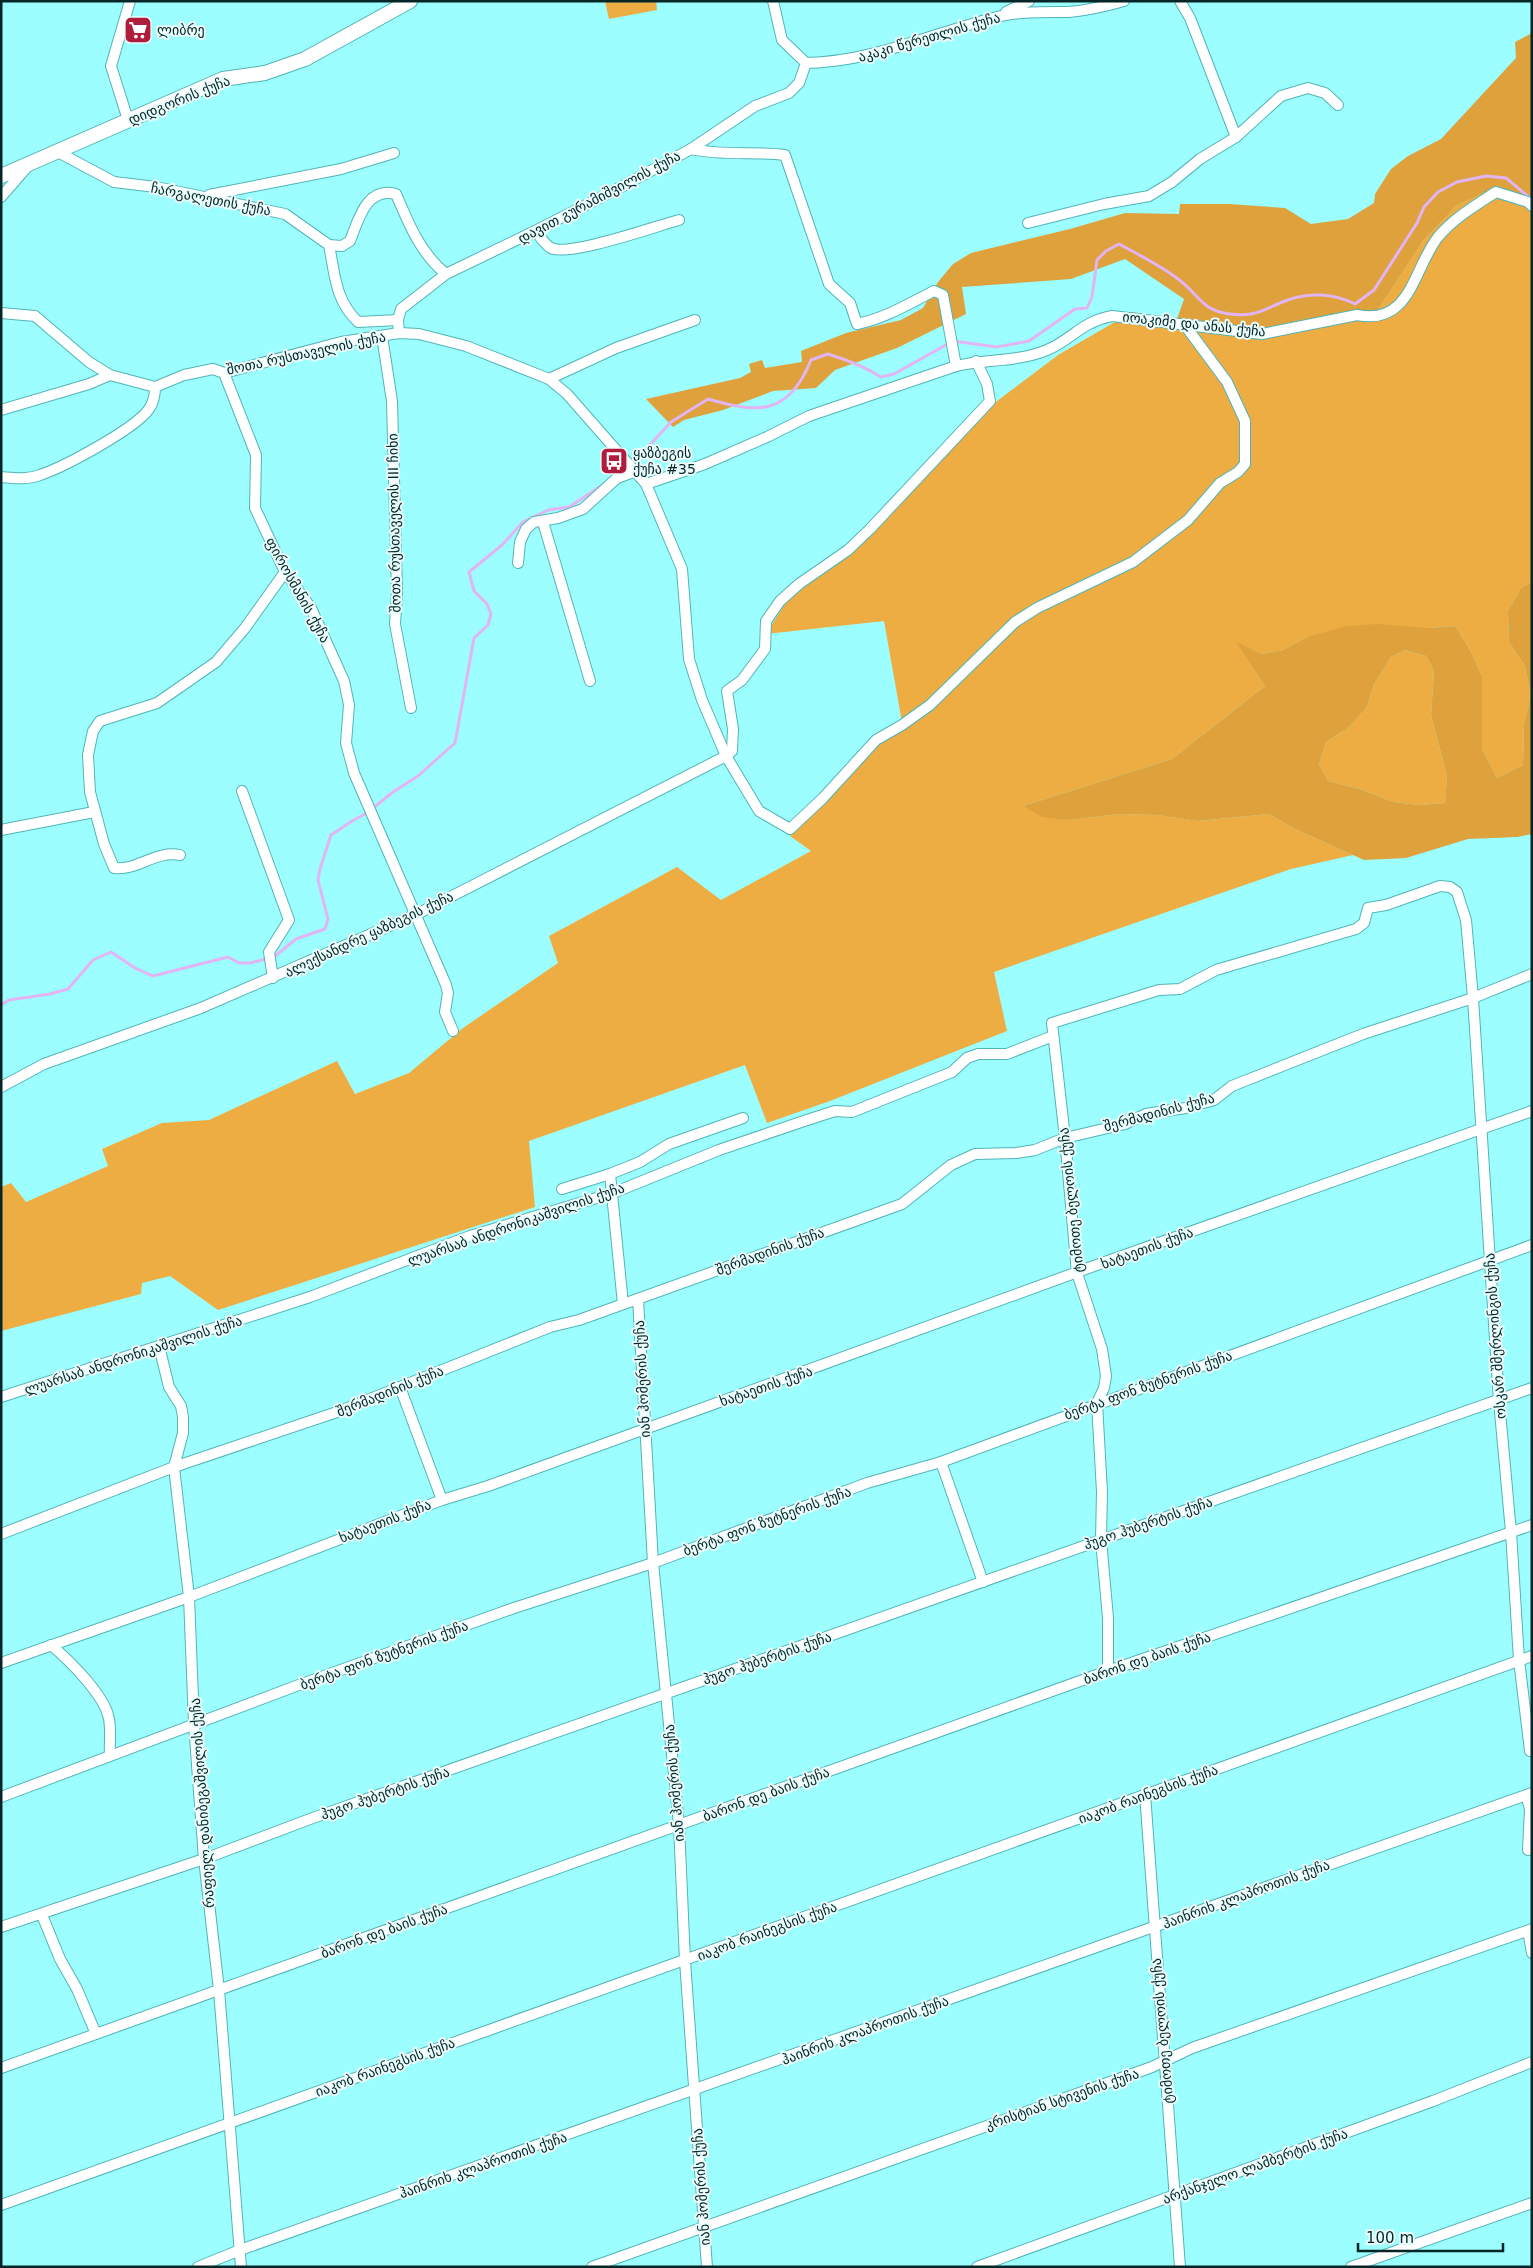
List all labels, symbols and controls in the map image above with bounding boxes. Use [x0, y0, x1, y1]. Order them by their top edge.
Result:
street label: აკაკი წერეთლის ქუჩა [856, 9, 1002, 65]
supermarket icon: ლიბრე [123, 15, 153, 45]
place label: ლიბრე [157, 22, 205, 38]
street label: დიდგორის ქუჩა [126, 72, 232, 128]
street label: დავით გურამიშვილის ქუჩა [515, 147, 683, 247]
street label: ჩარგალეთის ქუჩა [150, 180, 272, 218]
street label: იოაკიმე და ანას ქუჩა [1122, 309, 1266, 339]
street label: შოთა რუსთაველის ქუჩა [225, 328, 387, 378]
street label: შოთა რუსთაველის III ჩიხი [384, 433, 404, 613]
place label: ყაზბეგის ქუჩა #35 [633, 445, 696, 477]
bus stop icon: ყაზბეგის ქუჩა #35 [599, 446, 629, 476]
street label: ფიროსმანის ქუჩა [262, 535, 334, 645]
street label: ალექსანდრე ყაზბეგის ქუჩა [282, 888, 456, 980]
street label: შერმადინის ქუჩა [1102, 1090, 1216, 1134]
street label: ტიმოთე ბელოის ქუჩა [1055, 1127, 1087, 1273]
street label: ლუარსაბ ანდრონიკაშვილის ქუჩა [406, 1179, 626, 1269]
street label: შერმადინის ქუჩა [714, 1224, 826, 1278]
street label: ხატაეთის ქუჩა [1099, 1224, 1195, 1272]
street label: ოსკარ შმერლინგის ქუჩა [1481, 1252, 1509, 1420]
street label: ლუარსაბ ანდრონიკაშვილის ქუჩა [22, 1312, 244, 1398]
street label: იან ჰომერის ქუჩა [631, 1320, 653, 1438]
street label: ბერტა ფონ ზუტნერის ქუჩა [1062, 1347, 1234, 1423]
street label: შერმადინის ქუჩა [334, 1362, 446, 1420]
street label: ხატაეთის ქუჩა [718, 1363, 814, 1409]
street label: ბერტა ფონ ზუტნერის ქუჩა [681, 1483, 853, 1559]
street label: ჰუგო ჰუბერტის ქუჩა [1082, 1493, 1214, 1553]
street label: ხატაეთის ქუჩა [337, 1496, 433, 1546]
street label: ბერტა ფონ ზუტნერის ქუჩა [298, 1617, 470, 1693]
street label: ჰუგო ჰუბერტის ქუჩა [701, 1628, 833, 1688]
street label: ბარონ დე ბაის ქუჩა [1081, 1629, 1213, 1687]
street label: რაფიელ დანიბეგაშვილის ქუჩა [187, 1697, 217, 1909]
street label: იან ჰომერის ქუჩა [661, 1724, 687, 1842]
street label: იაკობ რაინეგსის ქუჩა [1076, 1761, 1220, 1827]
street label: ჰუგო ჰუბერტის ქუჩა [319, 1763, 451, 1823]
street label: ბარონ დე ბაის ქუჩა [701, 1764, 831, 1824]
street label: ჰაინრიხ კლაპროთის ქუჩა [1160, 1856, 1332, 1932]
street label: იაკობ რაინეგსის ქუჩა [695, 1898, 839, 1964]
street label: ბარონ დე ბაის ქუჩა [319, 1901, 449, 1961]
street label: ტიმოთე ბელოის ქუჩა [1148, 1958, 1176, 2104]
street label: ჰაინრიხ კლაპროთის ქუჩა [779, 1992, 951, 2068]
street label: იაკობ რაინეგსის ქუჩა [313, 2034, 457, 2100]
street label: კრისტიან სტივენის ქუჩა [983, 2065, 1141, 2133]
street label: არქანჯელო ლამბერტის ქუჩა [1160, 2125, 1350, 2207]
street label: იან ჰომერის ქუჩა [689, 2128, 713, 2246]
street label: ჰაინრიხ კლაპროთის ქუჩა [397, 2129, 569, 2201]
scale bar [1358, 2220, 1503, 2252]
text: 100 m [1366, 2229, 1414, 2247]

